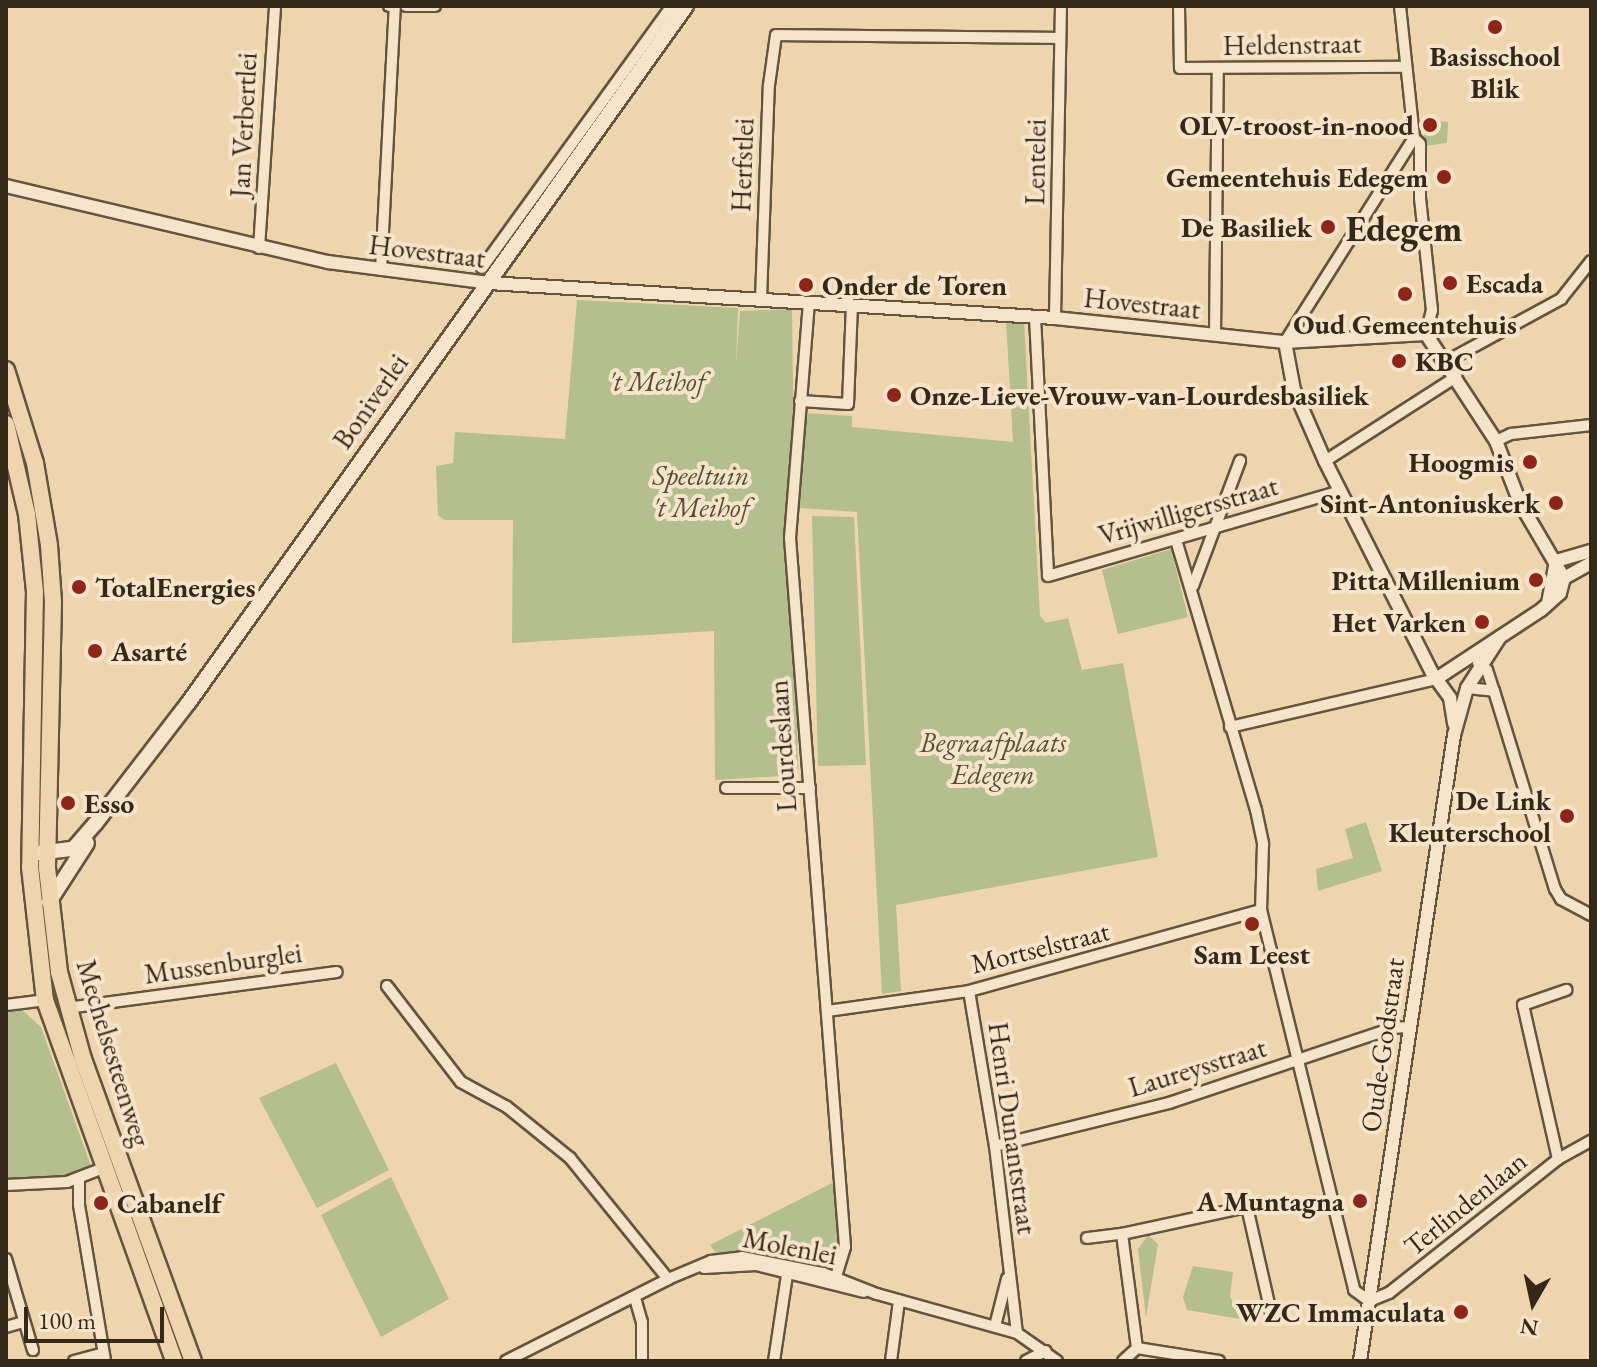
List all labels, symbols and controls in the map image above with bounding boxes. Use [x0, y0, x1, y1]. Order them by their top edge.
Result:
marker: Basisschool Blik [1486, 18, 1504, 36]
street label: Heldenstraat [1222, 26, 1362, 62]
place label: Basisschool Blik [1430, 39, 1560, 105]
street label: Jan Verbertlei [222, 52, 264, 198]
place label: OLV-troost-in-nood [1180, 108, 1414, 142]
marker: OLV-troost-in-nood [1421, 116, 1439, 134]
street label: Herfstlei [724, 117, 760, 213]
street label: Lentelei [1017, 119, 1053, 205]
place label: Gemeentehuis Edegem [1166, 160, 1428, 194]
marker: Gemeentehuis Edegem [1435, 168, 1453, 186]
district label: Edegem [1346, 207, 1462, 251]
place label: De Basiliek [1181, 210, 1312, 244]
marker: De Basiliek [1319, 218, 1337, 236]
street label: Hovestraat [367, 227, 487, 275]
place label: Escada [1466, 266, 1543, 300]
place label: Onder de Toren [822, 268, 1007, 302]
marker: Escada [1441, 274, 1459, 292]
marker: Onder de Toren [797, 276, 815, 294]
street label: Hovestraat [1082, 280, 1202, 326]
marker: Oud Gemeentehuis [1396, 285, 1414, 303]
place label: Oud Gemeentehuis [1293, 307, 1517, 341]
place label: KBC [1415, 344, 1474, 378]
street label: Boniverlei [325, 347, 415, 455]
marker: KBC [1390, 352, 1408, 370]
park label: 't Meihof [608, 364, 706, 398]
place label: Onze-Lieve-Vrouw-van-Lourdesbasiliek [910, 378, 1369, 412]
marker: Onze-Lieve-Vrouw-van-Lourdesbasiliek [885, 386, 903, 404]
place label: Hoogmis [1408, 445, 1514, 479]
marker: Hoogmis [1521, 453, 1539, 471]
park label: Speeltuin 't Meihof [652, 458, 750, 524]
street label: Vrijwilligersstraat [1094, 468, 1282, 552]
place label: Sint-Antoniuskerk [1320, 486, 1540, 520]
marker: Sint-Antoniuskerk [1547, 494, 1565, 512]
place label: Pitta Millenium [1332, 563, 1520, 597]
place label: TotalEnergies [95, 570, 256, 604]
marker: Pitta Millenium [1527, 571, 1545, 589]
marker: TotalEnergies [70, 578, 88, 596]
place label: Het Varken [1332, 605, 1466, 639]
marker: Het Varken [1473, 613, 1491, 631]
place label: Asarté [111, 634, 187, 668]
marker: Asarté [86, 642, 104, 660]
street label: Lourdeslaan [761, 679, 803, 813]
park label: Begraafplaats Edegem [920, 725, 1066, 791]
place label: De Link Kleuterschool [1389, 783, 1551, 849]
place label: Esso [84, 786, 134, 820]
marker: Esso [59, 794, 77, 812]
marker: De Link Kleuterschool [1558, 807, 1576, 825]
street label: Mortselstraat [967, 914, 1113, 980]
marker: Sam Leest [1243, 915, 1261, 933]
street label: Mussenburglei [142, 935, 304, 991]
place label: Sam Leest [1194, 937, 1310, 971]
street label: Mechelsesteenweg [70, 955, 158, 1151]
street label: Oude-Godstraat [1353, 956, 1411, 1134]
street label: Henri Dunantstraat [981, 1020, 1045, 1236]
street label: Laureysstraat [1124, 1030, 1270, 1104]
street label: Terlindenlaan [1397, 1143, 1533, 1263]
place label: A Muntagna [1197, 1184, 1344, 1218]
place label: Cabanelf [117, 1186, 222, 1220]
marker: A Muntagna [1351, 1192, 1369, 1210]
marker: Cabanelf [92, 1194, 110, 1212]
street label: Molenlei [740, 1220, 840, 1272]
north arrow [1493, 1263, 1573, 1343]
scale bar [28, 1291, 168, 1341]
place label: WZC Immaculata [1236, 1295, 1445, 1329]
marker: WZC Immaculata [1452, 1303, 1470, 1321]
text: 100 m [38, 1305, 96, 1336]
text: N [1518, 1311, 1540, 1343]

